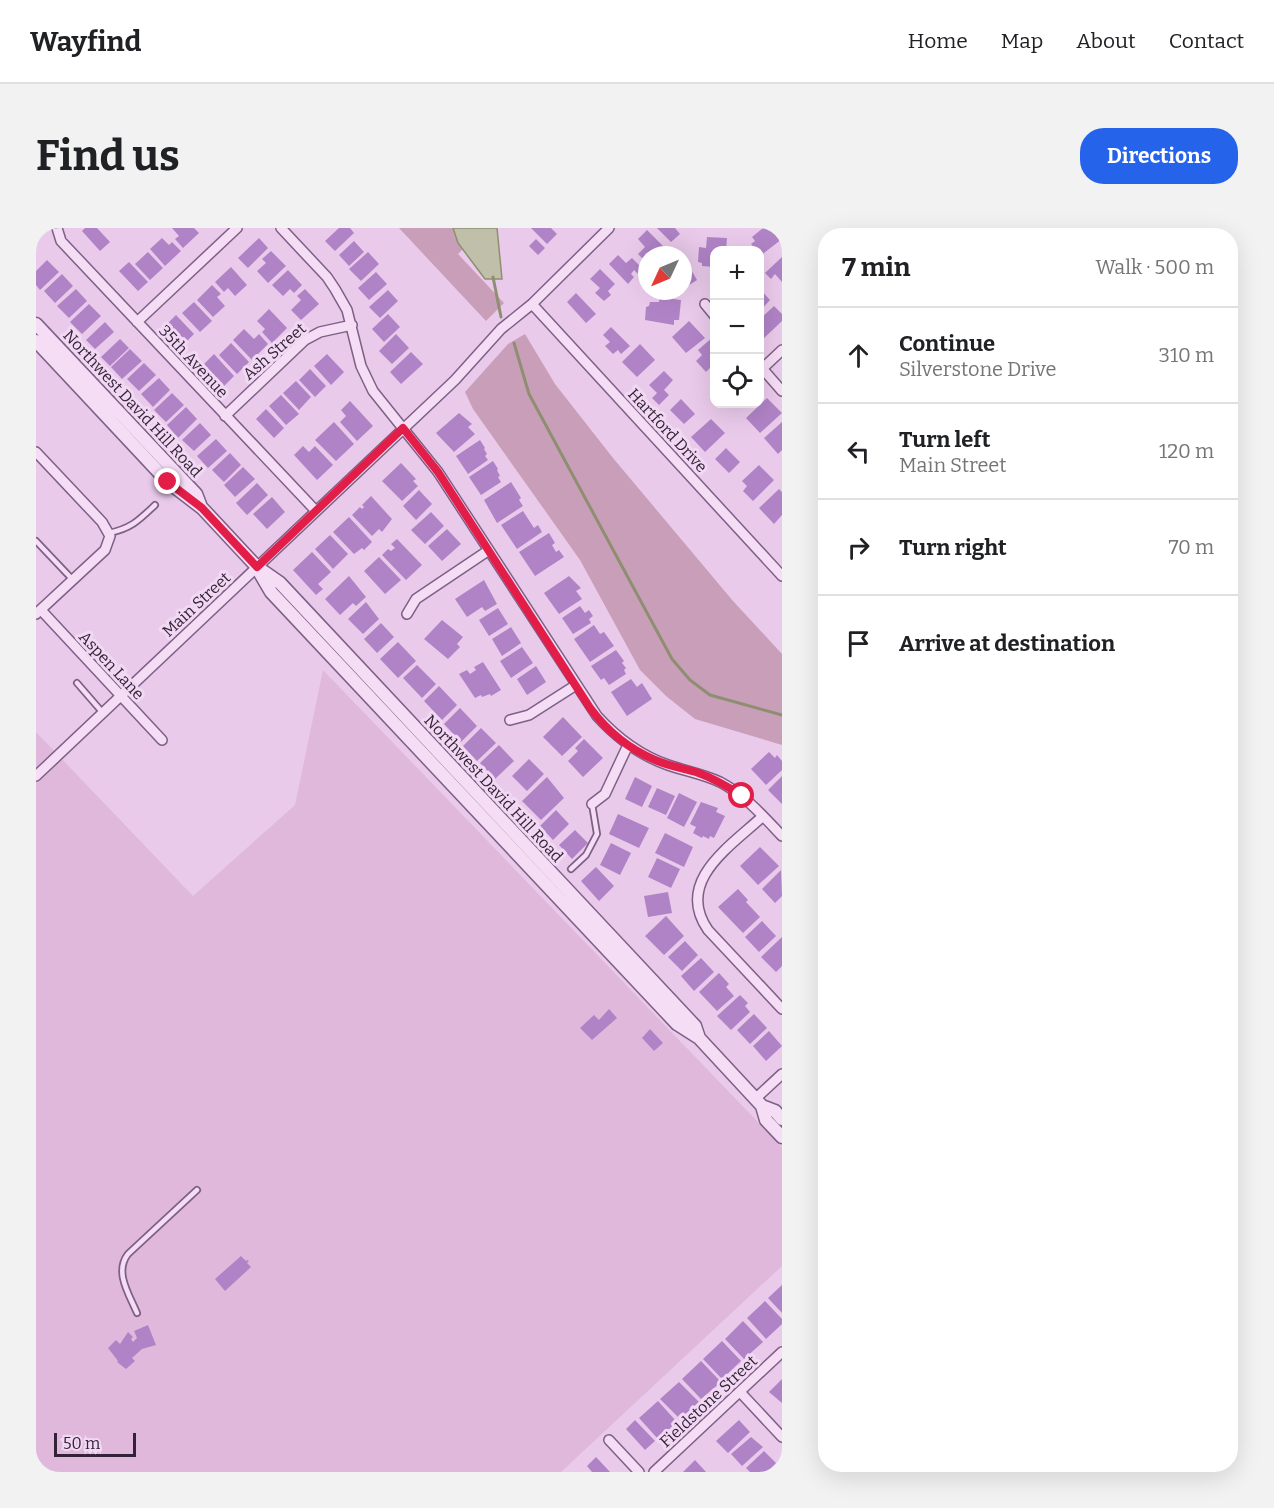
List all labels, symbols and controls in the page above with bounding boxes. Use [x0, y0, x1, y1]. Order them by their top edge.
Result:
text: Wayfind [30, 25, 141, 58]
text: Home [908, 28, 968, 54]
text: Map [1001, 28, 1043, 54]
text: About [1076, 28, 1136, 54]
text: Contact [1169, 28, 1244, 54]
button: Directions [1080, 128, 1238, 184]
text: Find us [36, 131, 180, 181]
north arrow [638, 246, 692, 300]
map controls [710, 246, 764, 408]
button: + [710, 246, 764, 300]
text: 7 min [842, 252, 910, 283]
text: Walk · 500 m [1096, 255, 1214, 279]
button: − [710, 300, 764, 354]
street label: Ash Street [239, 319, 310, 384]
street label: 35th Avenue [155, 321, 232, 402]
street label: Northwest David Hill Road [59, 326, 206, 481]
text: Continue [899, 330, 995, 357]
icon: ahead [842, 339, 875, 372]
text: 310 m [1159, 343, 1214, 367]
button: locate [710, 354, 764, 408]
text: Silverstone Drive [899, 357, 1056, 381]
street label: Hartford Drive [624, 385, 711, 476]
text: Turn left [899, 426, 991, 453]
icon: left [842, 435, 875, 468]
text: 120 m [1159, 439, 1214, 463]
text: Main Street [899, 453, 1007, 477]
route end [154, 468, 180, 494]
icon: right [842, 531, 875, 564]
text: Turn right [899, 534, 1007, 561]
text: 70 m [1168, 535, 1214, 559]
street label: Main Street [158, 568, 234, 641]
street label: Aspen Lane [75, 627, 148, 703]
icon: arrive [842, 627, 875, 660]
text: Arrive at destination [899, 630, 1115, 657]
street label: Northwest David Hill Road [420, 711, 567, 866]
route start [728, 782, 754, 808]
street label: Fieldstone Street [656, 1351, 761, 1451]
scale bar [54, 1430, 136, 1458]
text: 50 m [63, 1434, 100, 1453]

